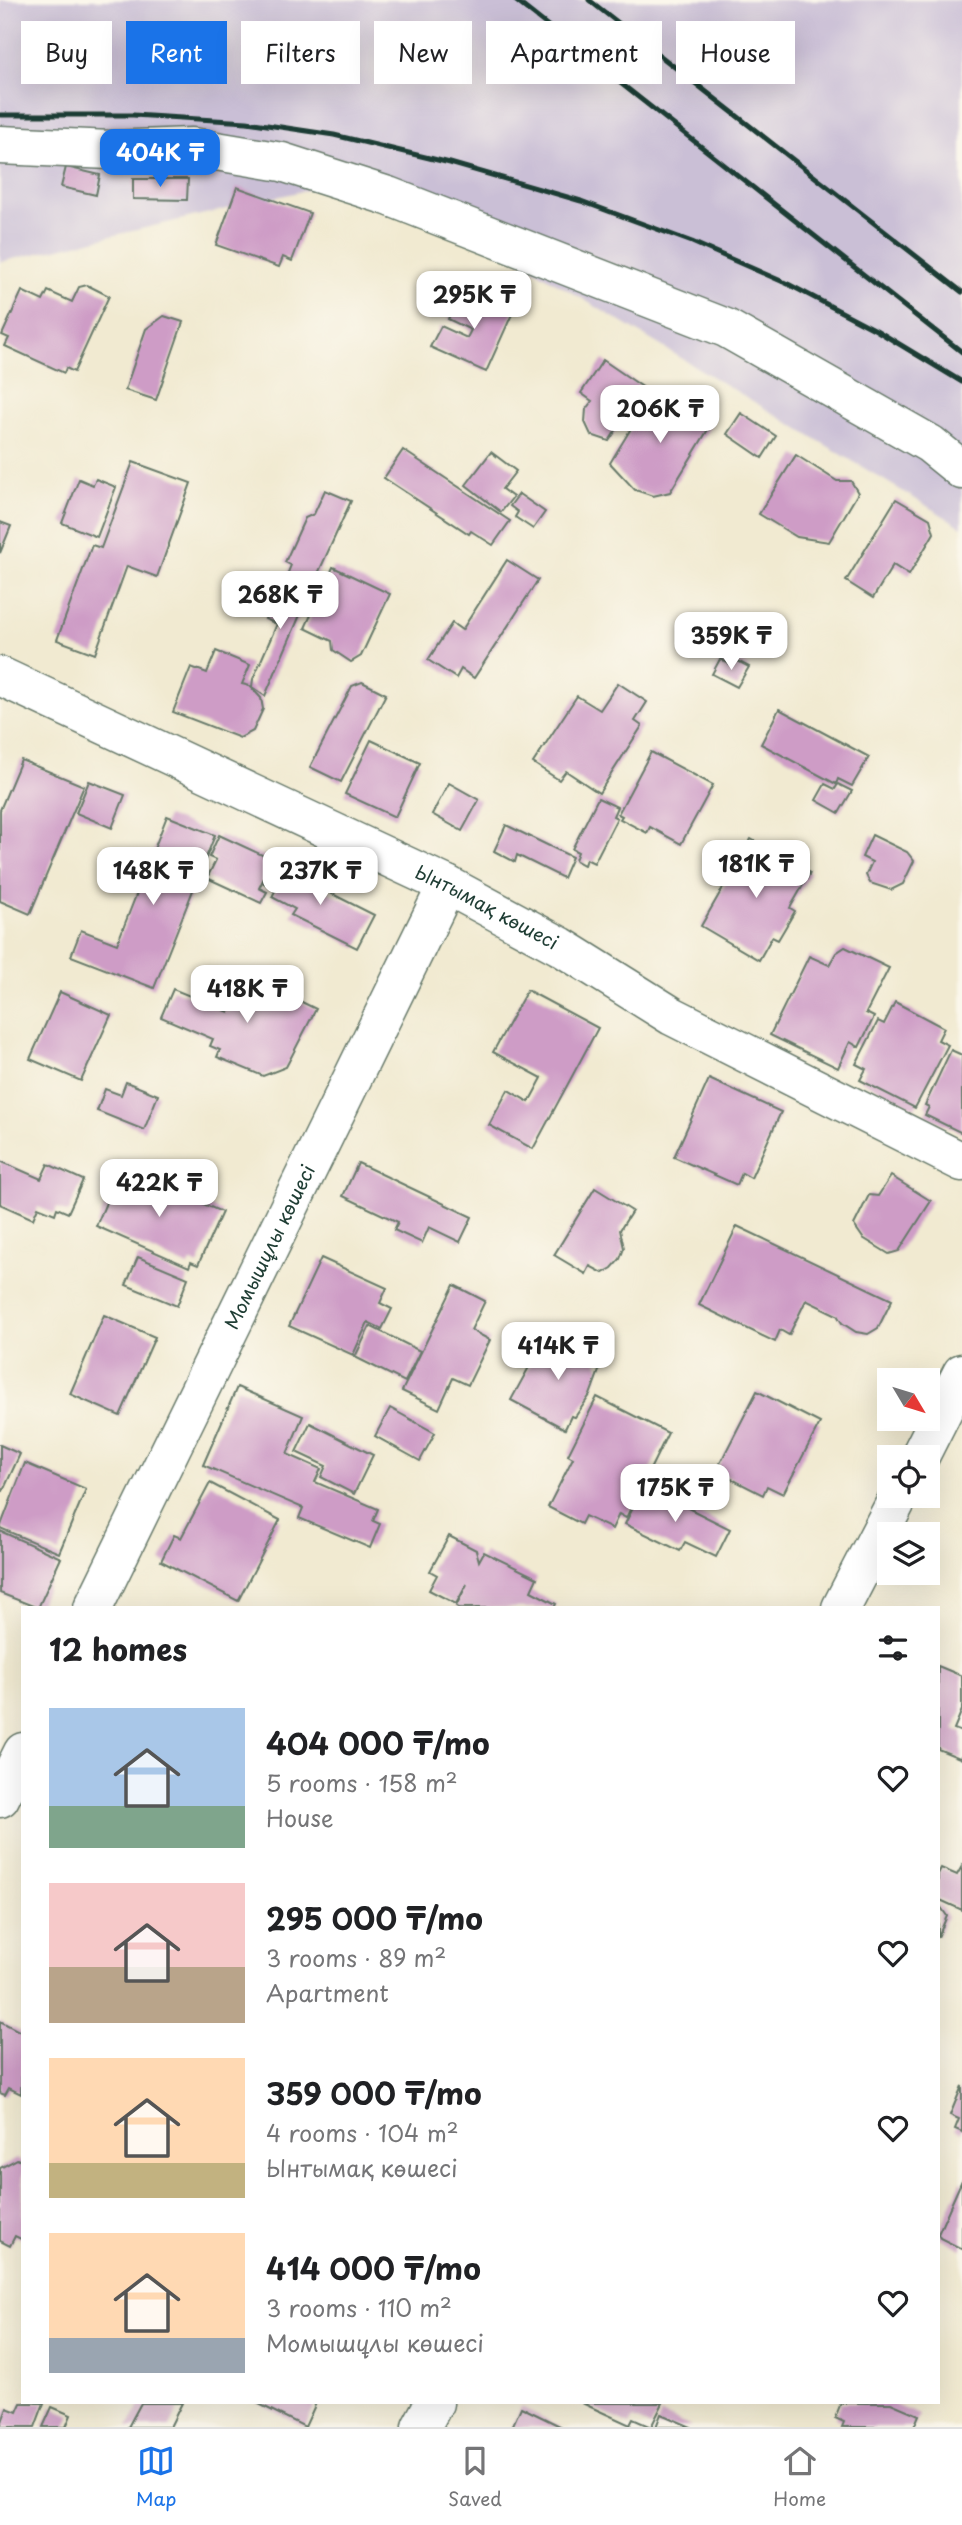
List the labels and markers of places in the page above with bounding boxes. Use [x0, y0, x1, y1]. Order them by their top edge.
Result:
pin: 404K ₸ [103, 130, 217, 189]
pin: 295K ₸ [417, 272, 531, 331]
pin: 206K ₸ [603, 386, 717, 445]
pin: 268K ₸ [223, 572, 337, 631]
pin: 359K ₸ [674, 612, 788, 672]
pin: 181K ₸ [699, 841, 813, 900]
pin: 148K ₸ [96, 848, 210, 907]
pin: 237K ₸ [263, 848, 377, 907]
pin: 418K ₸ [190, 965, 304, 1025]
pin: 422K ₸ [102, 1160, 216, 1219]
pin: 414K ₸ [501, 1322, 615, 1382]
pin: 175K ₸ [618, 1464, 732, 1524]

